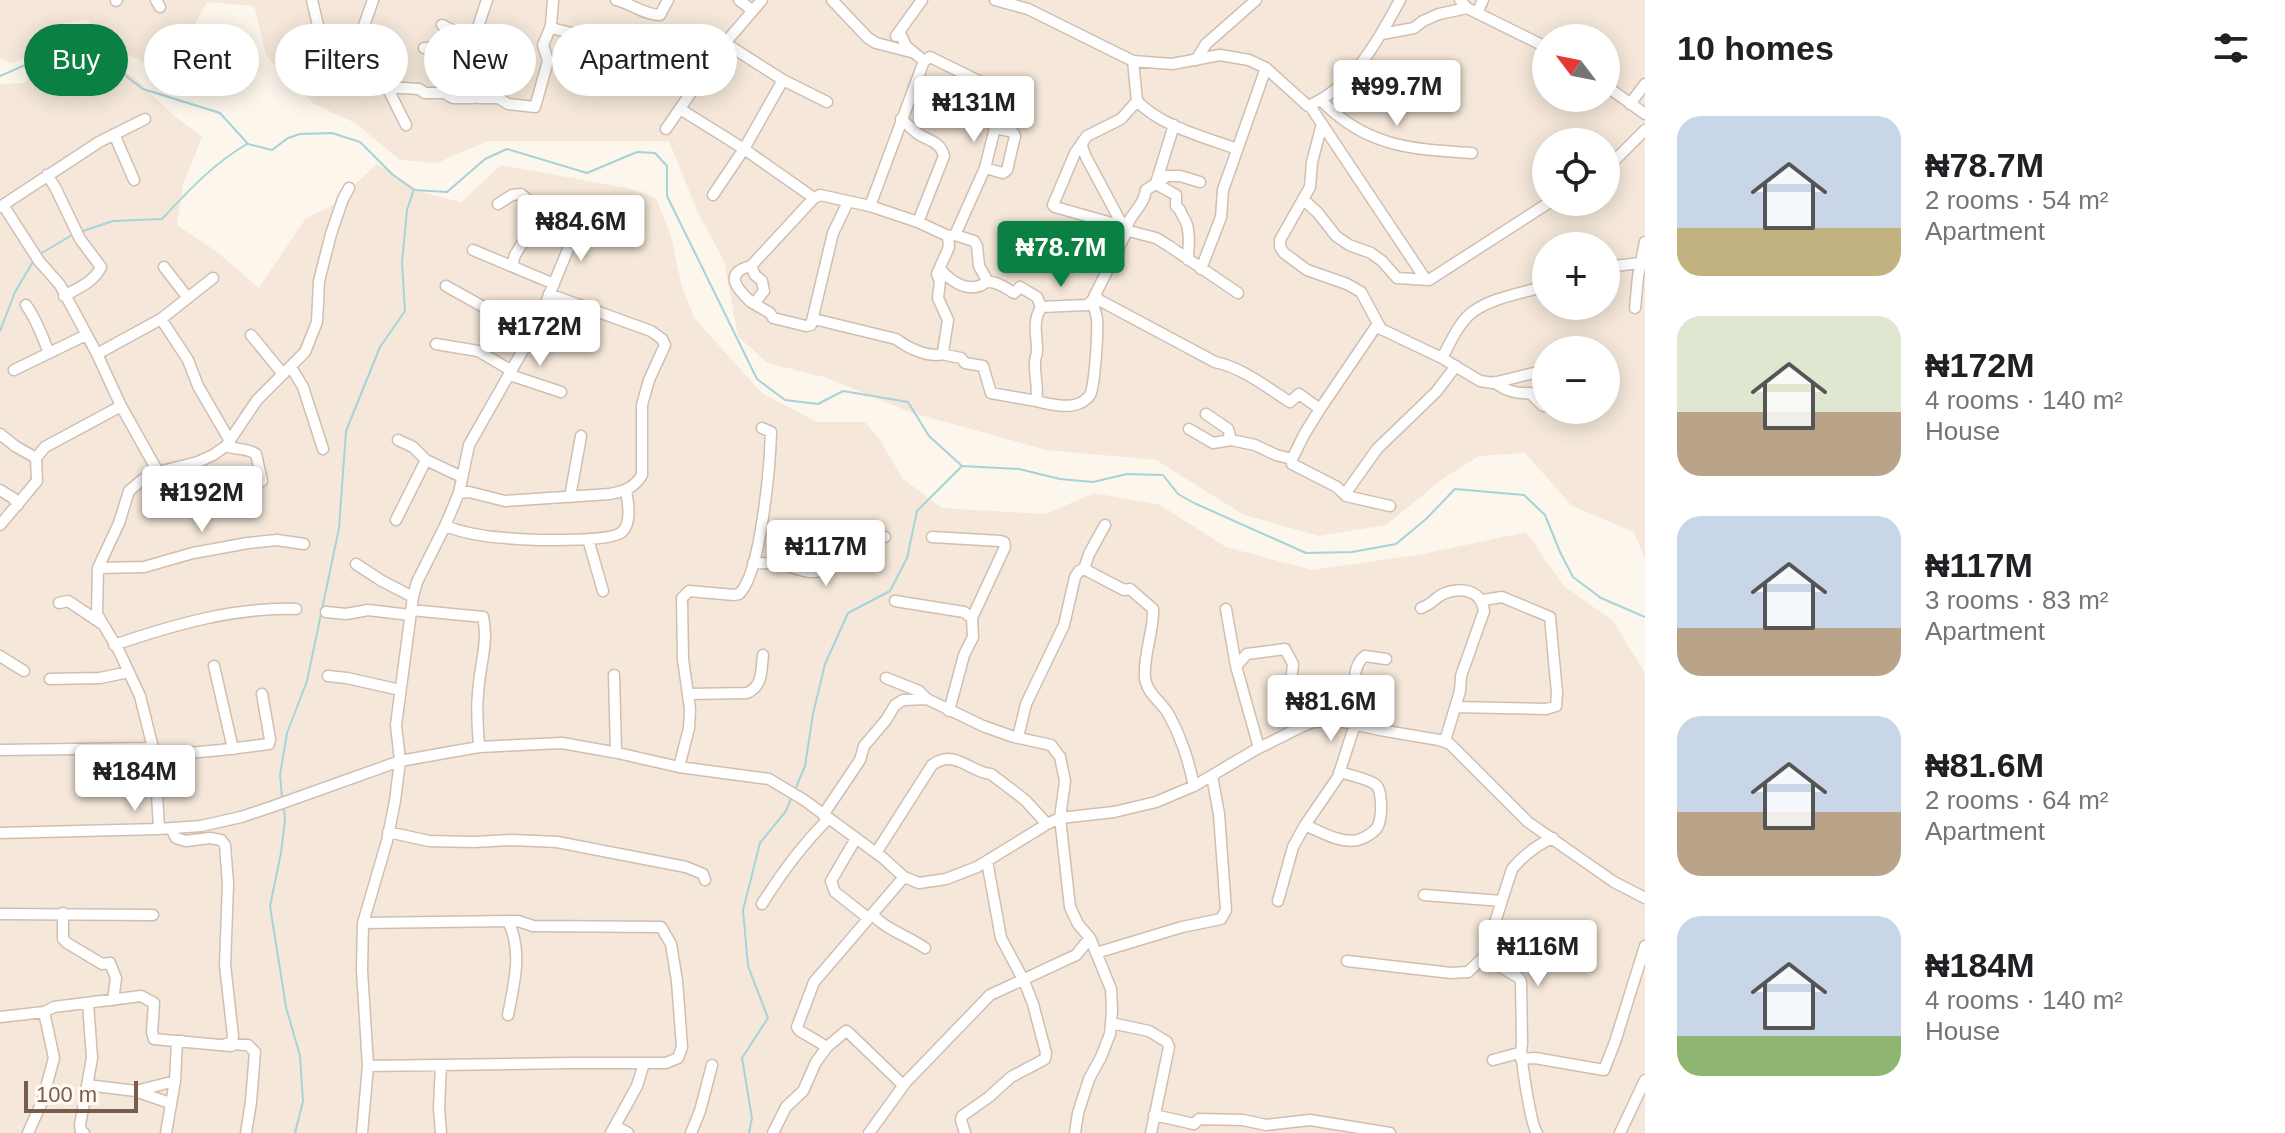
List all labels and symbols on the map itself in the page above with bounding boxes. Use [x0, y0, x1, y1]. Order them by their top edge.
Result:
north arrow [1532, 24, 1620, 112]
pin: ₦99.7M [1332, 60, 1462, 128]
pin: ₦131M [918, 76, 1030, 144]
pin: ₦84.6M [516, 195, 646, 263]
pin: ₦78.7M [996, 221, 1126, 289]
pin: ₦172M [484, 300, 596, 368]
pin: ₦192M [146, 466, 258, 534]
pin: ₦117M [770, 520, 882, 588]
pin: ₦81.6M [1266, 675, 1396, 743]
pin: ₦184M [79, 745, 191, 813]
pin: ₦116M [1482, 920, 1594, 988]
scale bar [24, 1077, 138, 1113]

